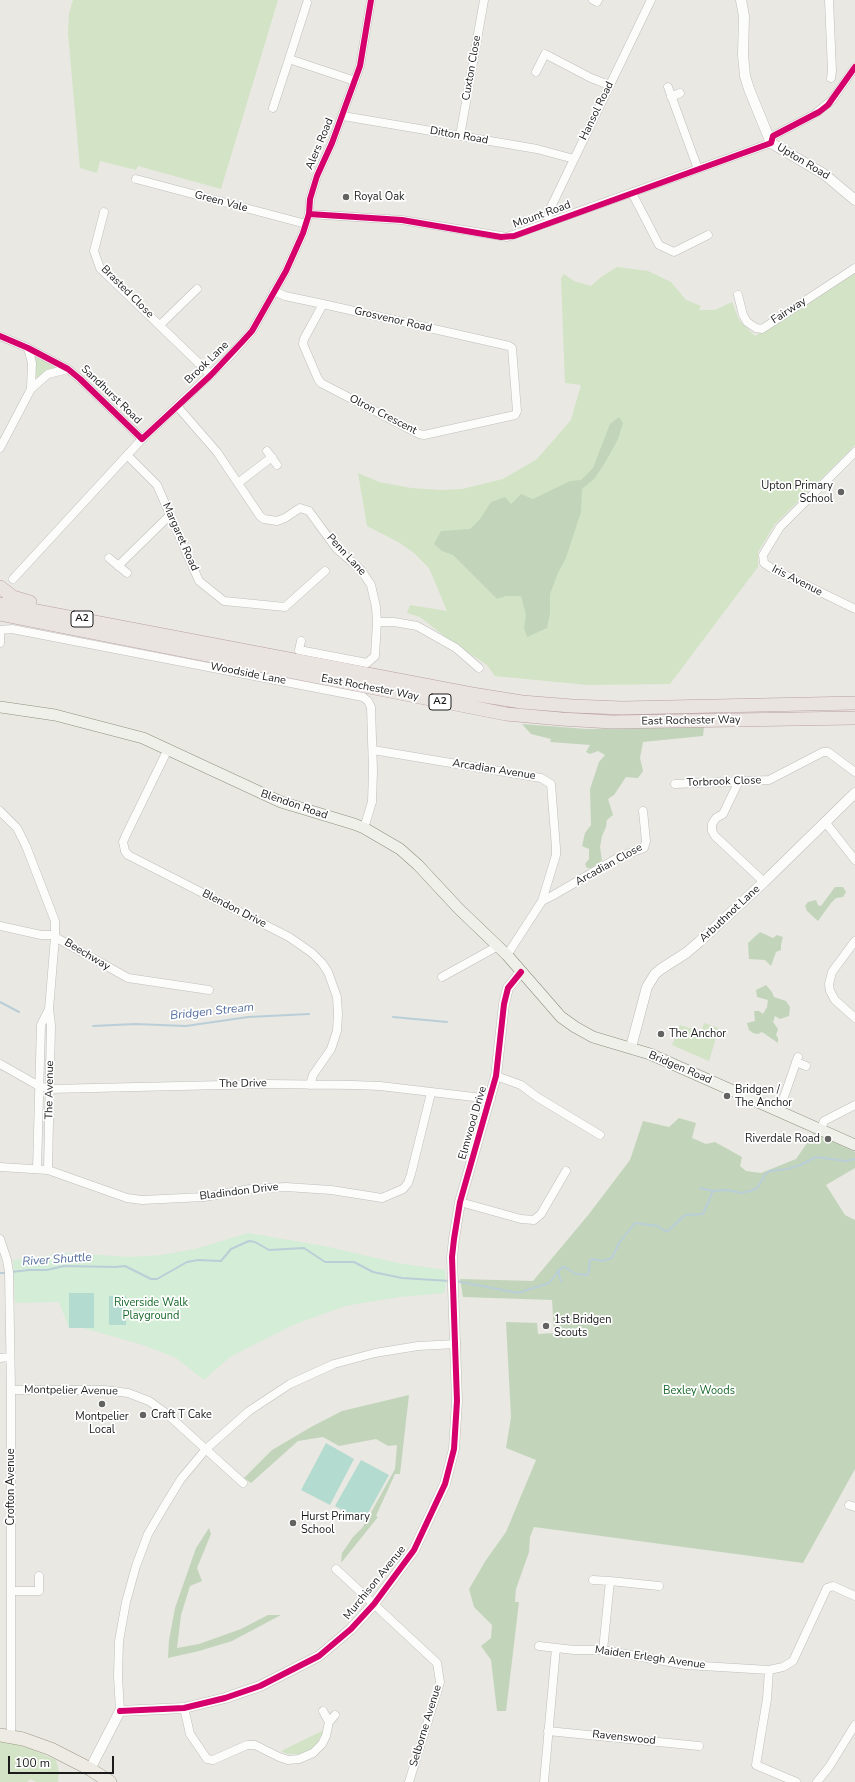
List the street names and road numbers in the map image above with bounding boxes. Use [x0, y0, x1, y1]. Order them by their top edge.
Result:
street label: Cuxton Close [460, 34, 484, 102]
street label: Hansol Road [577, 80, 617, 142]
street label: Alers Road [303, 116, 337, 172]
street label: Ditton Road [429, 124, 489, 148]
street label: Upton Road [774, 141, 832, 183]
street label: Green Vale [193, 189, 249, 215]
street label: Mount Road [511, 199, 573, 231]
street label: Brasted Close [98, 263, 156, 321]
street label: Fairway [769, 295, 809, 327]
street label: Grosvenor Road [353, 305, 433, 335]
street label: Brook Lane [182, 339, 232, 387]
street label: Sandhurst Road [78, 363, 144, 427]
street label: Olron Crescent [347, 392, 419, 438]
street label: Margaret Road [159, 501, 201, 573]
street label: Penn Lane [324, 532, 368, 578]
street label: Iris Avenue [770, 563, 824, 599]
road number: A2 [71, 611, 93, 627]
street label: Woodside Lane [209, 660, 287, 688]
street label: East Rochester Way [320, 672, 420, 704]
road number: A2 [429, 694, 451, 710]
street label: East Rochester Way [641, 714, 741, 728]
street label: Arcadian Avenue [451, 757, 537, 783]
street label: Torbrook Close [687, 774, 761, 790]
street label: Blendon Road [259, 787, 329, 823]
street label: Arcadian Close [573, 841, 645, 889]
street label: Arbuthnot Lane [697, 883, 763, 945]
street label: Blendon Drive [200, 887, 268, 931]
street label: Beechway [62, 936, 112, 974]
street label: Bridgen Road [646, 1049, 714, 1087]
street label: The Avenue [43, 1060, 57, 1120]
street label: The Drive [219, 1077, 267, 1091]
street label: Elmwood Drive [456, 1085, 490, 1161]
street label: Bladindon Drive [199, 1181, 279, 1203]
street label: Montpelier Avenue [24, 1384, 118, 1398]
street label: Crofton Avenue [4, 1448, 18, 1526]
street label: Murchison Avenue [341, 1543, 409, 1623]
street label: Maiden Erlegh Avenue [594, 1644, 706, 1672]
street label: Selborne Avenue [407, 1684, 445, 1768]
street label: Ravenswood [592, 1728, 656, 1748]

